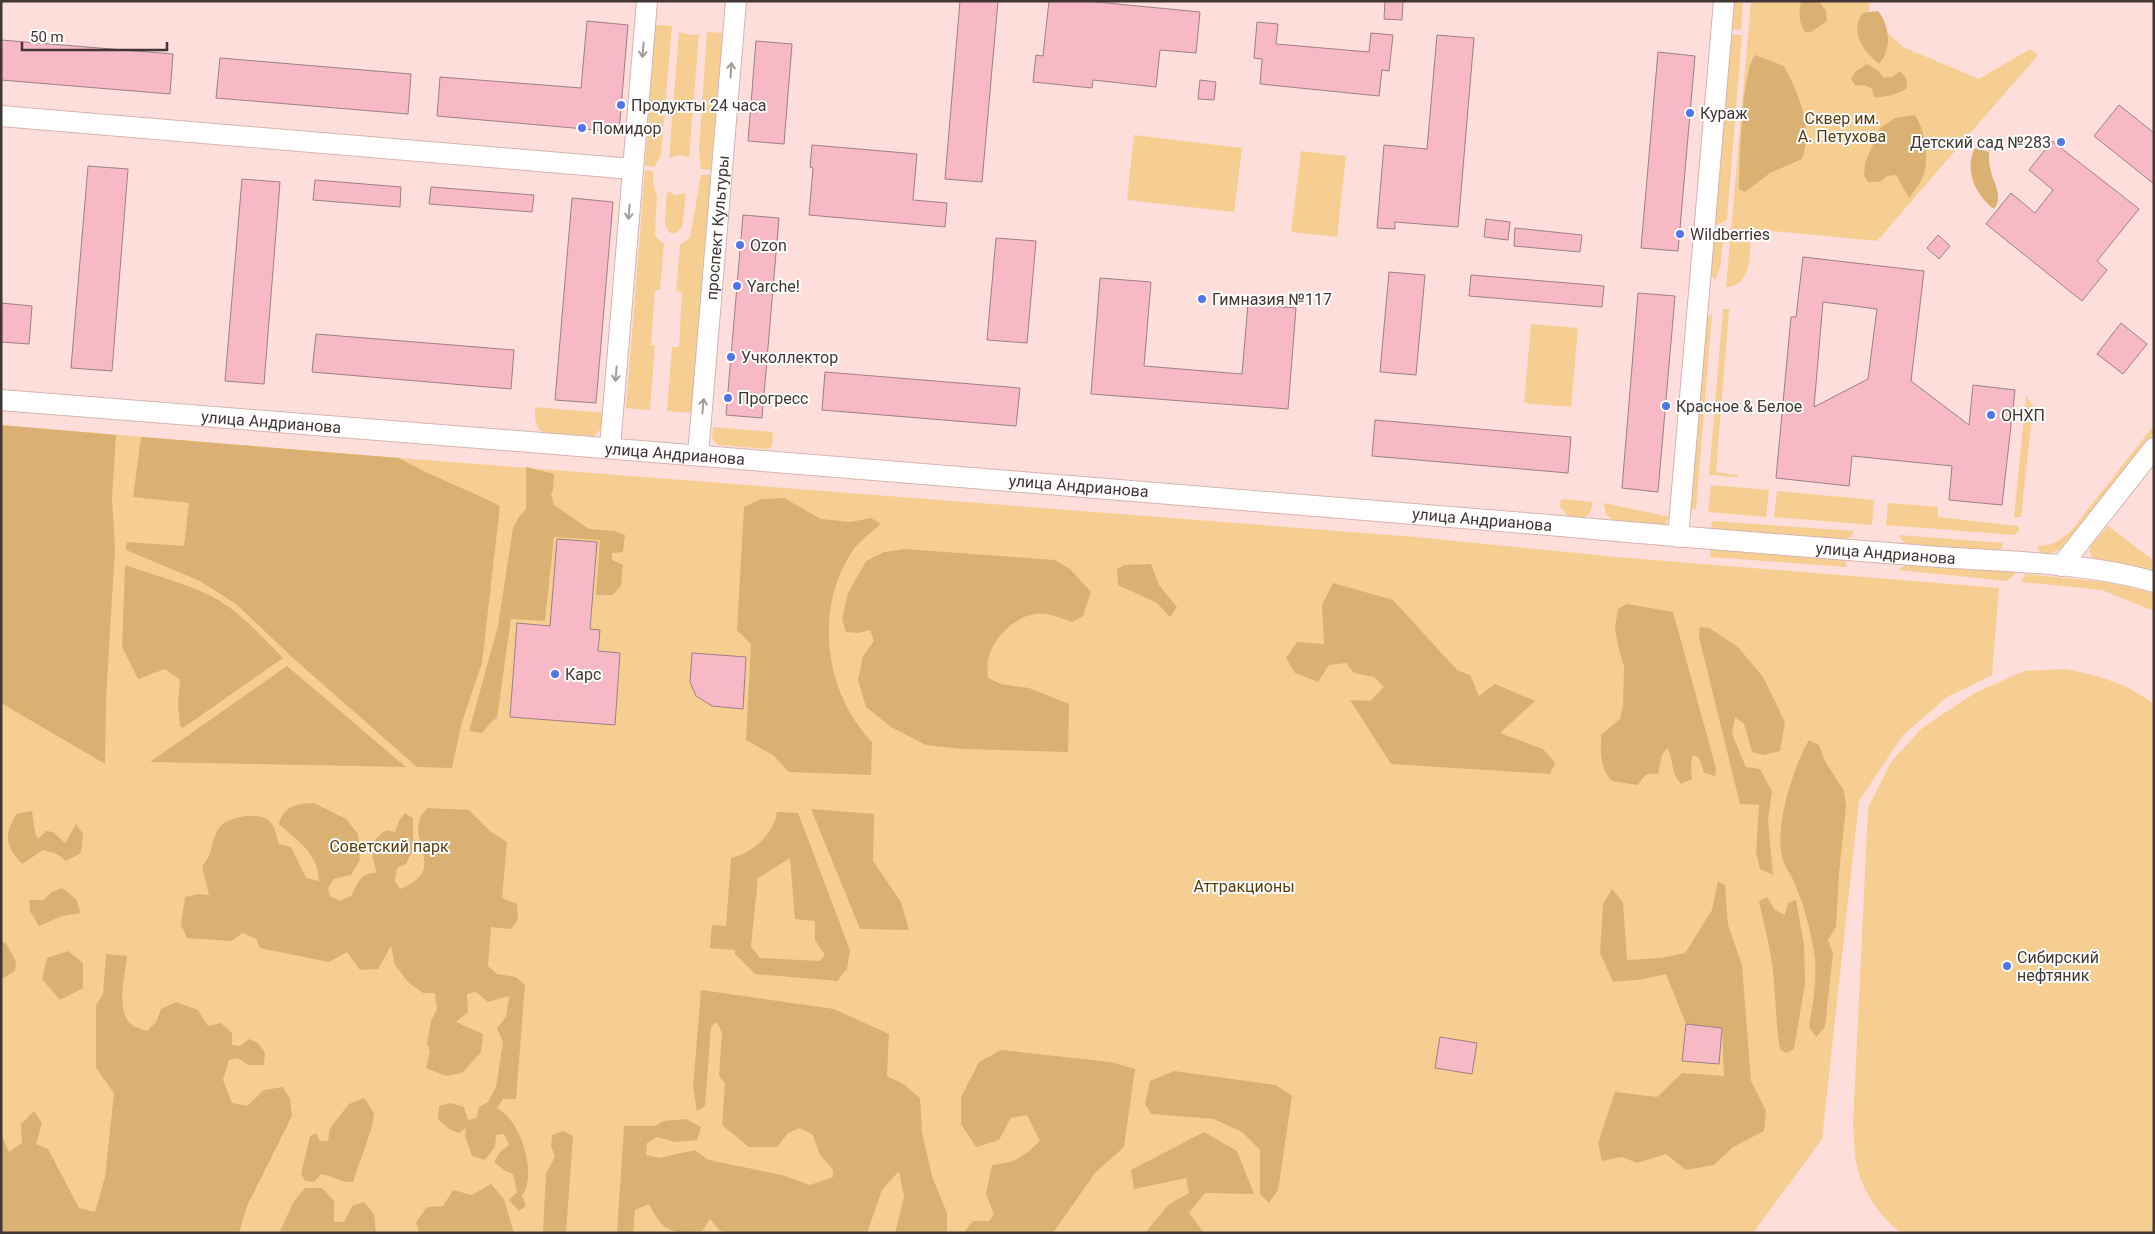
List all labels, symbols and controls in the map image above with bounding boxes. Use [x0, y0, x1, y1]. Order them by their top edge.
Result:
scale bar [22, 20, 168, 52]
text: 50 m [30, 28, 64, 46]
one-way arrow [638, 42, 648, 58]
one-way arrow [726, 62, 735, 78]
place label: Продукты 24 часа [631, 96, 766, 115]
marker: Продукты 24 часа [615, 99, 627, 111]
place label: Кураж [1700, 104, 1748, 123]
marker: Кураж [1684, 107, 1696, 119]
park label: Сквер им. А. Петухова [1798, 109, 1886, 146]
place label: Помидор [592, 119, 661, 138]
marker: Помидор [576, 122, 588, 134]
place label: Детский сад №283 [1910, 133, 2051, 152]
marker: Детский сад №283 [2055, 136, 2067, 148]
street label: проспект Культуры [701, 155, 733, 301]
one-way arrow [624, 203, 634, 219]
place label: Wildberries [1690, 225, 1770, 244]
marker: Wildberries [1674, 228, 1686, 240]
place label: Ozon [750, 236, 787, 255]
marker: Ozon [734, 239, 746, 251]
place label: Yarche! [747, 277, 800, 296]
marker: Yarche! [731, 280, 743, 292]
place label: Гимназия №117 [1212, 290, 1332, 309]
marker: Гимназия №117 [1196, 293, 1208, 305]
place label: Учколлектор [741, 348, 838, 367]
marker: Учколлектор [725, 351, 737, 363]
one-way arrow [611, 365, 621, 381]
place label: Прогресс [738, 389, 808, 408]
marker: Прогресс [722, 392, 734, 404]
place label: Красное & Белое [1676, 397, 1802, 416]
one-way arrow [698, 399, 708, 415]
marker: Красное & Белое [1660, 400, 1672, 412]
place label: ОНХП [2001, 406, 2045, 425]
street label: улица Андрианова [200, 407, 342, 437]
marker: ОНХП [1985, 409, 1997, 421]
street label: улица Андрианова [604, 439, 746, 468]
street label: улица Андрианова [1008, 470, 1149, 501]
street label: улица Андрианова [1411, 504, 1553, 535]
street label: улица Андрианова [1815, 538, 1956, 568]
place label: Карс [565, 665, 601, 684]
marker: Карс [549, 668, 561, 680]
park label: Советский парк [329, 837, 449, 856]
park label: Аттракционы [1193, 877, 1295, 896]
place label: Сибирский нефтяник [2017, 948, 2099, 985]
marker: Сибирский нефтяник [2001, 960, 2013, 972]

